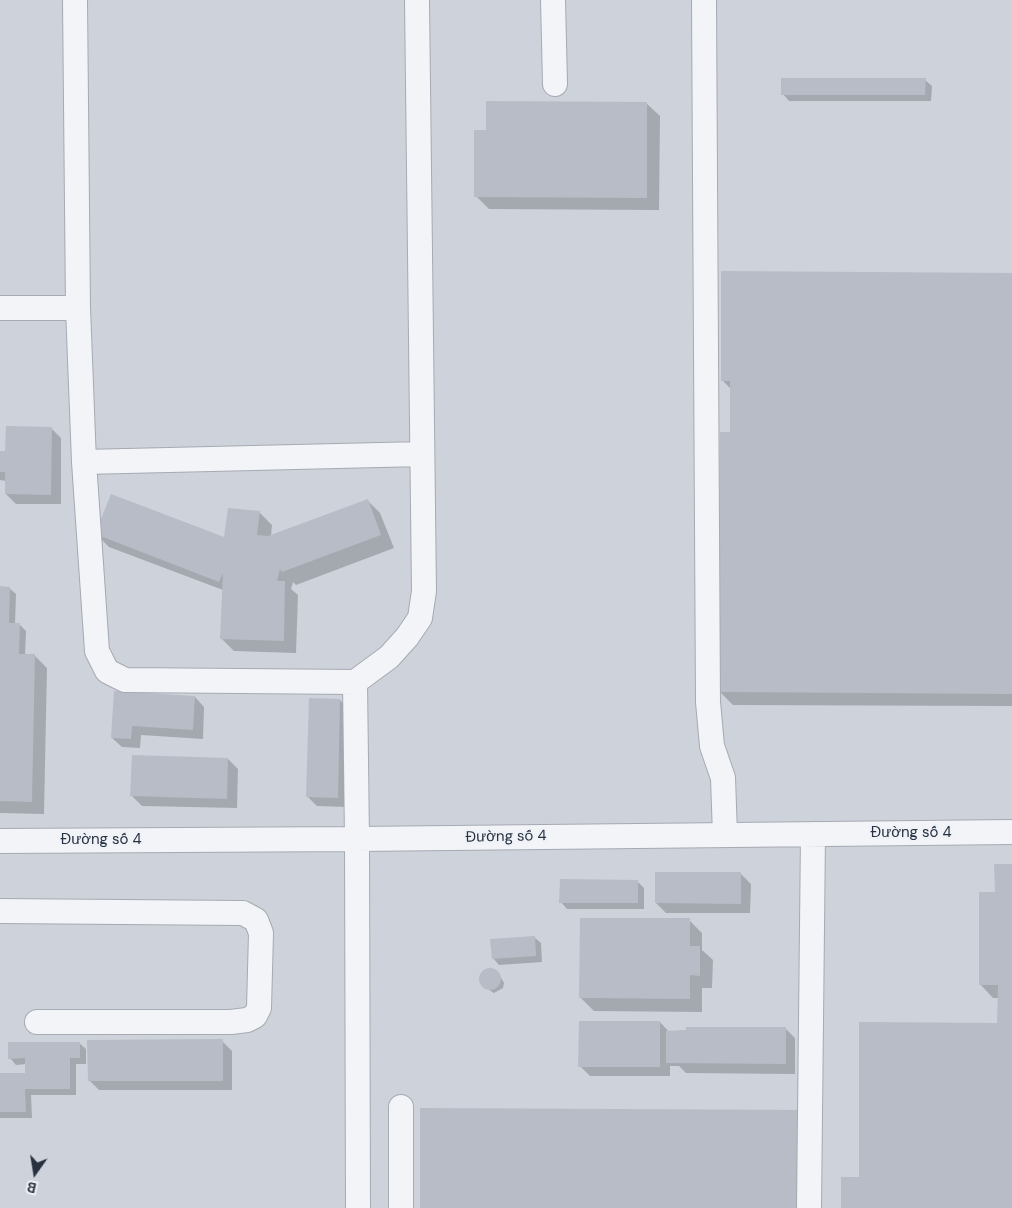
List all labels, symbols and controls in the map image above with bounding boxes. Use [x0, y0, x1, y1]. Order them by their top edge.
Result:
street label: Đường số 4 [870, 824, 952, 842]
street label: Đường số 4 [465, 827, 547, 847]
street label: Đường số 4 [60, 831, 142, 849]
north arrow [10, 1148, 60, 1198]
text: B [25, 1178, 38, 1197]

